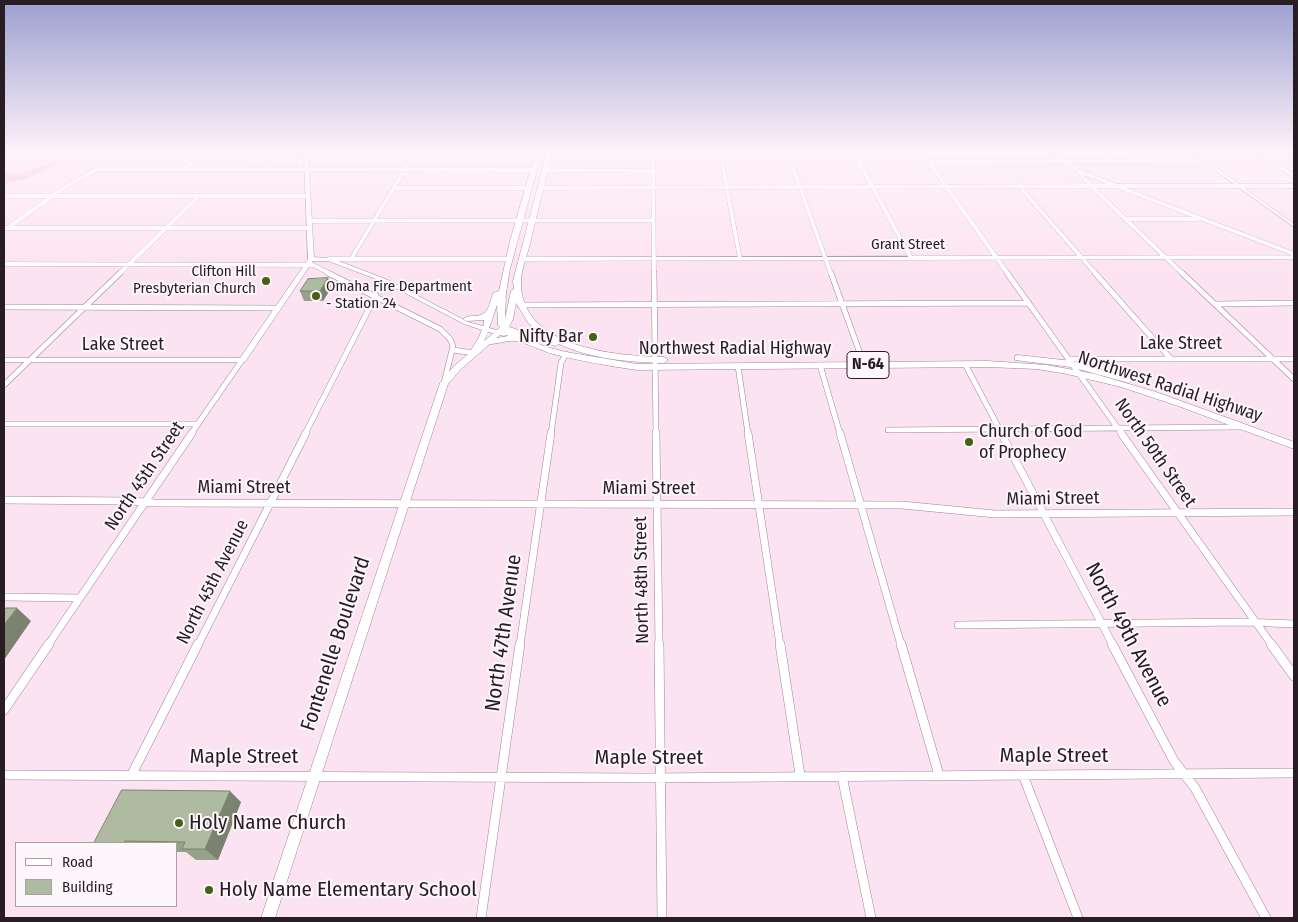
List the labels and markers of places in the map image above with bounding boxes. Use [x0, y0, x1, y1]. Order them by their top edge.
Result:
place label: Clifton Hill Presbyterian Church [133, 263, 256, 298]
marker: Clifton Hill Presbyterian Church [260, 275, 272, 287]
place label: Omaha Fire Department - Station 24 [326, 278, 472, 313]
marker: Omaha Fire Department - Station 24 [310, 290, 322, 302]
place label: Nifty Bar [519, 326, 583, 348]
marker: Nifty Bar [587, 331, 599, 343]
place label: Church of God of Prophecy [979, 421, 1083, 464]
marker: Church of God of Prophecy [963, 436, 975, 448]
place label: Holy Name Church [189, 810, 346, 836]
marker: Holy Name Church [173, 817, 185, 829]
place label: Holy Name Elementary School [219, 877, 477, 903]
marker: Holy Name Elementary School [203, 884, 215, 896]

